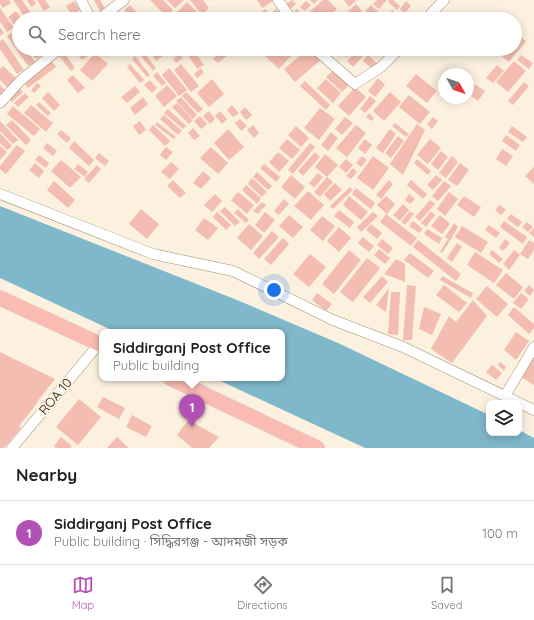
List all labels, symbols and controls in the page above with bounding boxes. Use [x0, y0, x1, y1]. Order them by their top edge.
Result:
search box [12, 12, 522, 56]
icon: search [26, 23, 48, 45]
text: Search here [58, 25, 141, 44]
north arrow [438, 68, 474, 104]
your location [264, 280, 284, 300]
popup [99, 329, 285, 381]
text: Siddirganj Post Office [113, 338, 271, 357]
text: Public building [113, 357, 199, 373]
street label: ROA 10 [35, 374, 75, 418]
pin: 1 [179, 394, 205, 427]
map controls [486, 400, 522, 436]
button: layers [486, 400, 522, 436]
text: Nearby [16, 464, 77, 485]
text: Siddirganj Post Office [54, 514, 212, 533]
text: 1 [26, 525, 32, 541]
text: 100 m [482, 525, 518, 541]
text: Public building · সিদ্ধিরগঞ্জ - আদমজী সড়ক [54, 533, 288, 549]
tab: Map [72, 574, 94, 612]
tab: Directions [237, 574, 288, 612]
tab: Saved [431, 574, 462, 612]

